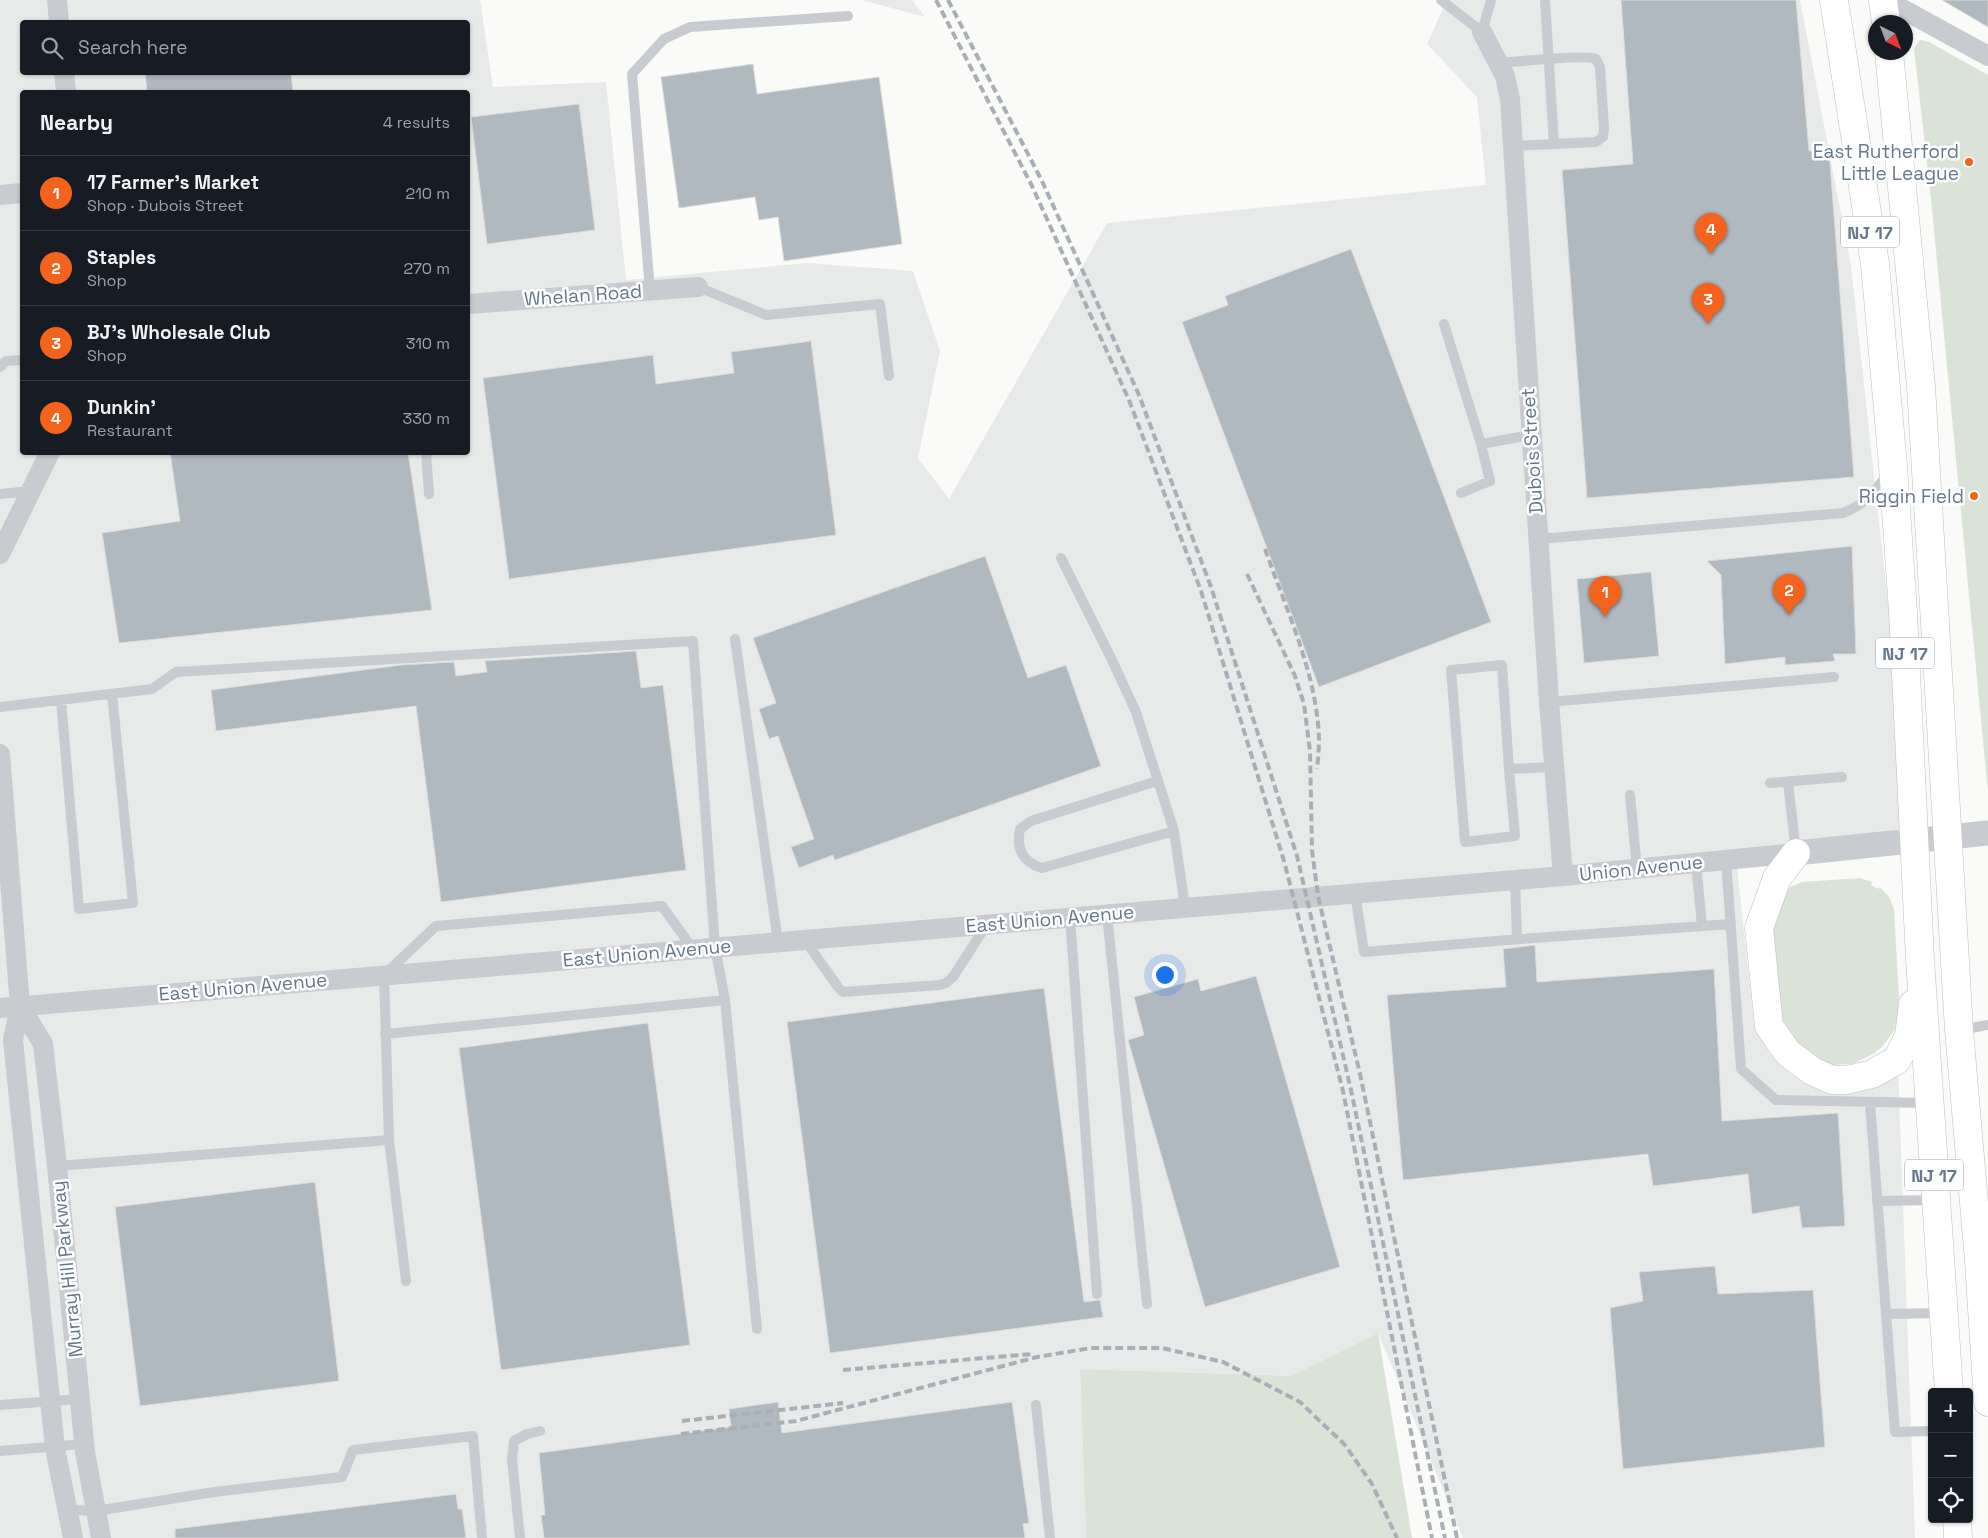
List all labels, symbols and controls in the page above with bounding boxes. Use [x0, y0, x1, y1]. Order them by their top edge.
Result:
north arrow [1868, 15, 1913, 60]
search box [20, 20, 470, 75]
icon: search [38, 34, 66, 62]
text: Search here [78, 35, 188, 60]
text: Nearby [40, 109, 113, 136]
text: 4 results [383, 112, 450, 133]
place label: East Rutherford Little League [1813, 139, 1959, 186]
marker: East Rutherford Little League [1963, 156, 1975, 168]
text: 17 Farmer's Market [87, 170, 259, 195]
text: 1 [52, 183, 60, 204]
text: 210 m [406, 183, 450, 204]
text: Shop · Dubois Street [87, 195, 244, 216]
pin: 4 [1695, 213, 1727, 254]
road number: NJ 17 [1841, 216, 1899, 248]
text: Staples [87, 245, 156, 270]
text: 2 [51, 258, 61, 279]
text: 270 m [403, 258, 450, 279]
text: Shop [87, 270, 127, 291]
street label: Whelan Road [523, 278, 643, 312]
pin: 3 [1692, 283, 1724, 324]
text: BJ's Wholesale Club [87, 320, 271, 345]
text: 3 [51, 333, 61, 354]
text: 310 m [406, 333, 450, 354]
text: Shop [87, 345, 127, 366]
street label: Dubois Street [1515, 387, 1549, 515]
text: Dunkin' [87, 395, 156, 420]
text: 4 [51, 408, 61, 429]
text: 330 m [403, 408, 450, 429]
text: Restaurant [87, 420, 173, 441]
place label: Riggin Field [1859, 484, 1964, 509]
marker: Riggin Field [1968, 490, 1980, 502]
pin: 2 [1773, 574, 1805, 615]
pin: 1 [1589, 576, 1621, 617]
road number: NJ 17 [1876, 638, 1934, 668]
street label: Union Avenue [1578, 849, 1704, 887]
street label: East Union Avenue [965, 899, 1135, 939]
street label: East Union Avenue [562, 933, 732, 973]
your location [1152, 962, 1178, 988]
street label: East Union Avenue [158, 967, 328, 1007]
road number: NJ 17 [1905, 1160, 1963, 1190]
street label: Murray Hill Parkway [45, 1179, 89, 1359]
map controls [1928, 1388, 1973, 1523]
button: + [1928, 1388, 1973, 1433]
button: − [1928, 1433, 1973, 1478]
button: locate [1928, 1478, 1973, 1523]

